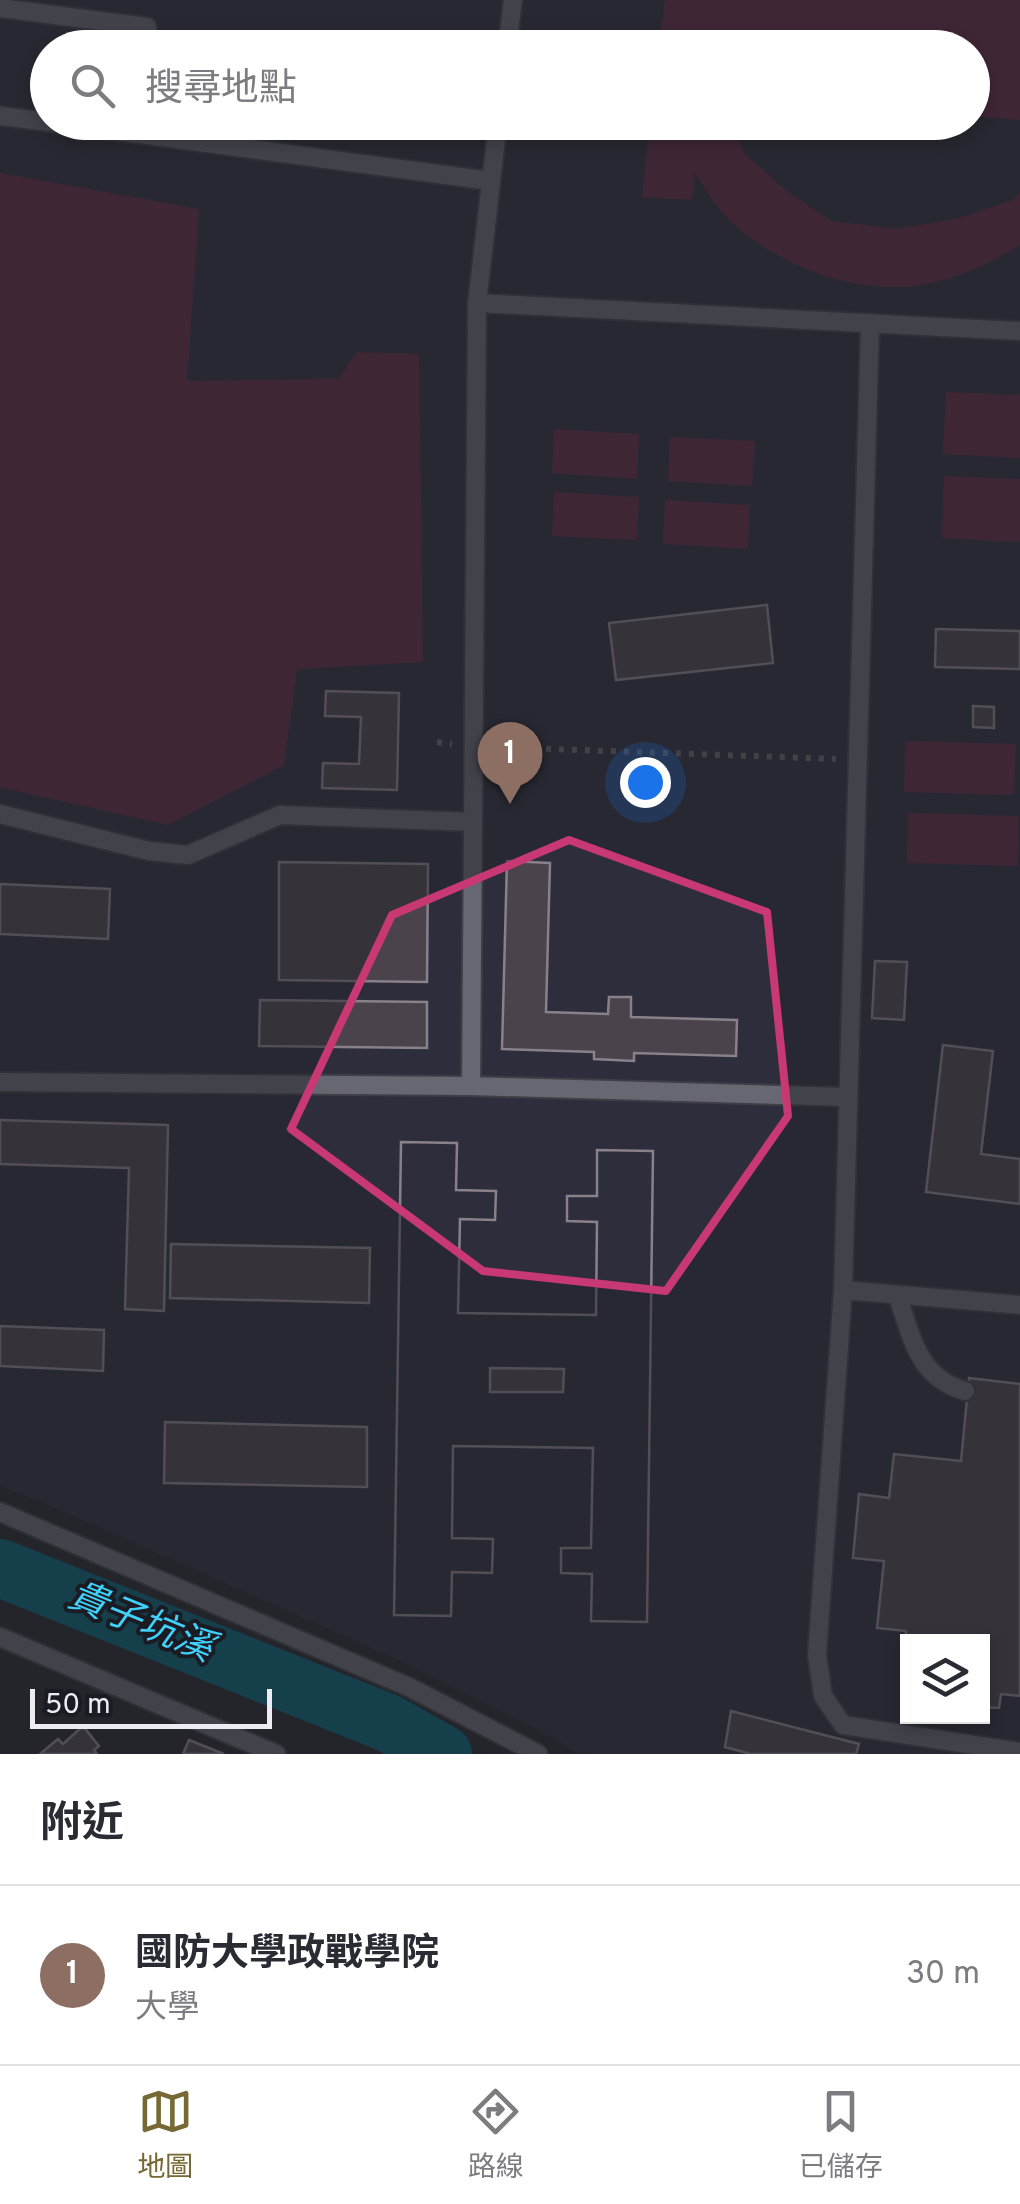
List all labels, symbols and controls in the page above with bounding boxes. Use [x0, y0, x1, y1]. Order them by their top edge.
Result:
search box [30, 30, 990, 140]
icon: search [65, 58, 120, 113]
text: 搜尋地點 [145, 66, 297, 115]
pin: 1 [478, 722, 542, 804]
your location [620, 757, 671, 808]
water label: 貴子坑溪 [60, 1573, 224, 1677]
map controls [900, 1634, 990, 1724]
button: layers [900, 1634, 990, 1724]
scale bar [30, 1684, 272, 1728]
text: 50 m [45, 1688, 111, 1724]
text: 附近 [40, 1799, 124, 1852]
text: 國防大學政戰學院 [135, 1931, 439, 1980]
text: 1 [66, 1955, 79, 1995]
text: 30 m [906, 1955, 980, 1995]
text: 大學 [135, 1989, 199, 2029]
tab: 地圖 [137, 2084, 193, 2187]
tab: 路線 [468, 2084, 524, 2187]
tab: 已儲存 [799, 2084, 883, 2187]

